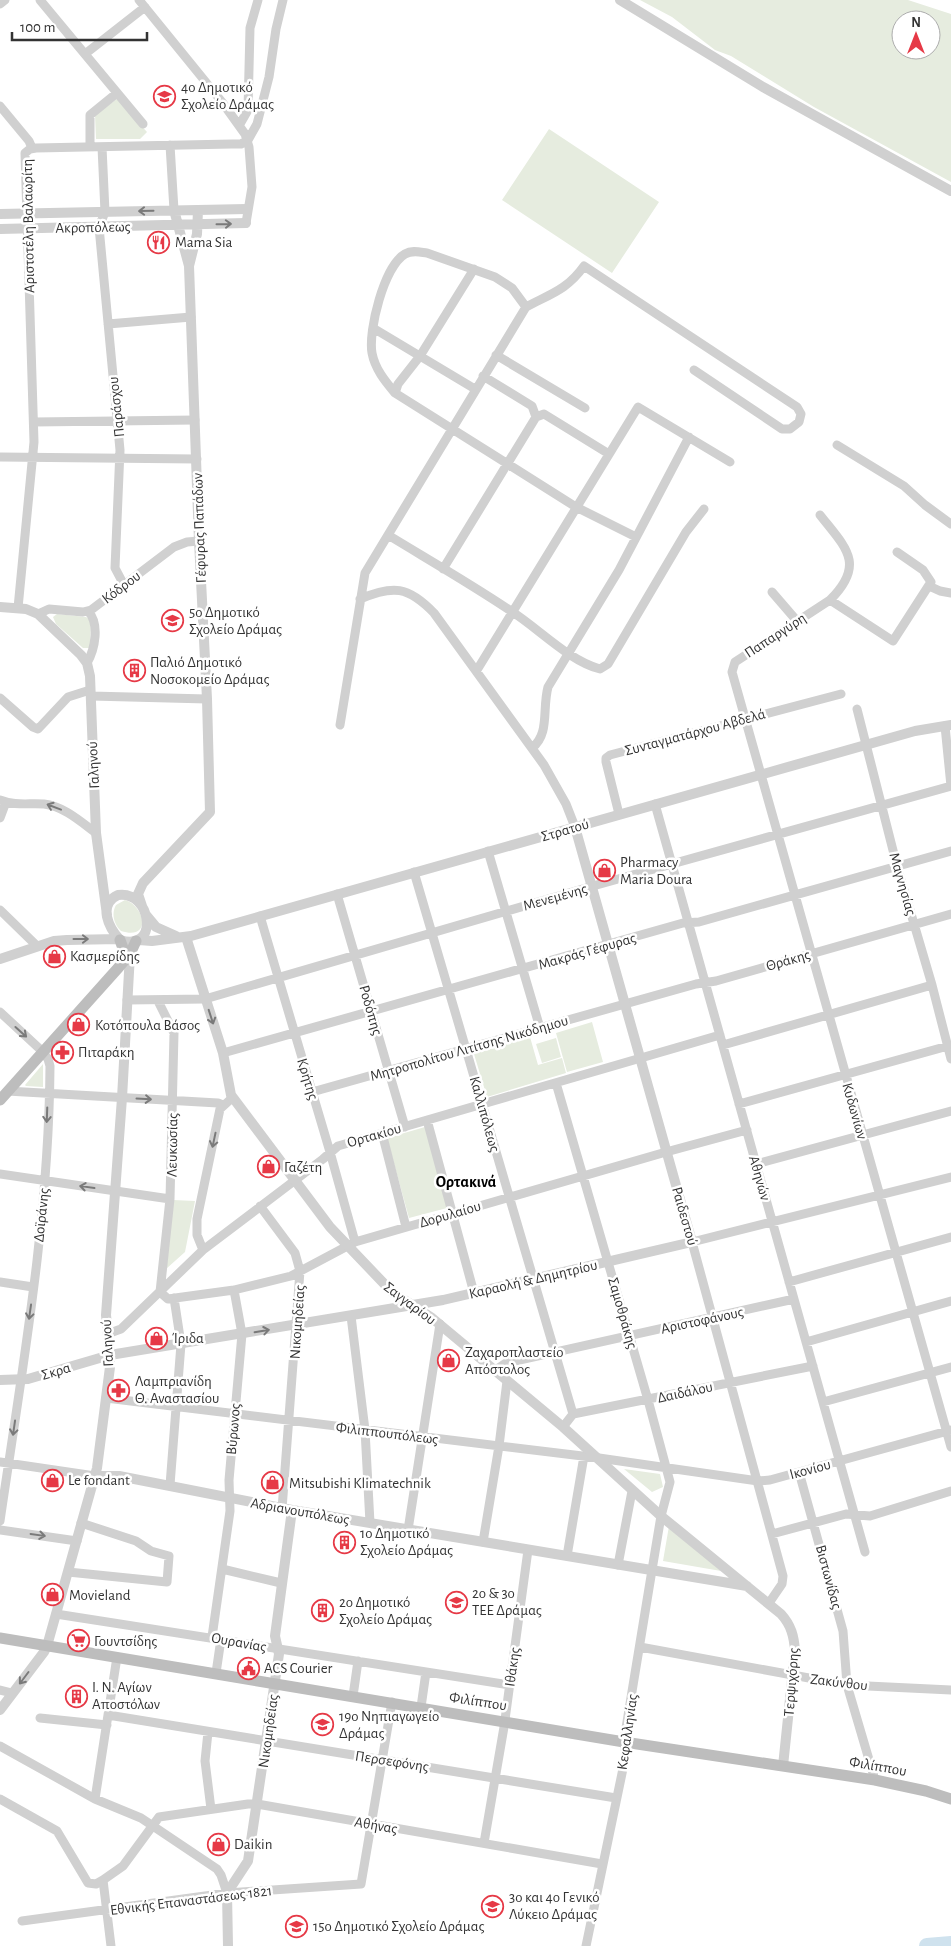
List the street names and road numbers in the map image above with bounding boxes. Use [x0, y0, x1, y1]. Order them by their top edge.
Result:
street label: Αριστοτέλη Βαλαωρίτη [20, 159, 37, 293]
street label: Ακροπόλεως [55, 219, 131, 236]
street label: Παράσχου [106, 376, 127, 438]
street label: Γέφυρας Παπάδων [190, 473, 209, 583]
street label: Κόδρου [99, 568, 143, 607]
street label: Παπαργύρη [742, 610, 809, 661]
street label: Συνταγματάρχου Αβδελά [623, 706, 767, 758]
street label: Γαληνού [85, 741, 102, 789]
street label: Στρατού [540, 817, 591, 844]
street label: Μαγνησίας [886, 851, 919, 917]
street label: Μενεμένης [521, 881, 589, 914]
street label: Μακράς Γέφυρας [537, 930, 638, 973]
street label: Θράκης [764, 947, 812, 974]
street label: Ροδόπης [356, 983, 385, 1037]
street label: Μητροπολίτου Λιτίτσης Νικόδημου [368, 1013, 570, 1084]
street label: Κρήτης [294, 1057, 321, 1102]
street label: Καλλιπόλεως [467, 1075, 503, 1154]
street label: Κυδωνίων [839, 1081, 870, 1141]
street label: Λευκωσίας [164, 1113, 181, 1177]
street label: Ορτακίου [345, 1121, 403, 1150]
street label: Αθηνών [746, 1154, 773, 1202]
street label: Ραιδεστού [669, 1185, 700, 1247]
street label: Δοϊράνης [31, 1187, 52, 1243]
street label: Δορυλαίου [418, 1199, 483, 1230]
street label: Καραολή & Δημητρίου [467, 1257, 599, 1302]
street label: Σαμοθράκης [605, 1276, 640, 1351]
street label: Σαγγαρίου [381, 1279, 439, 1328]
street label: Νικομηδείας [287, 1284, 308, 1360]
street label: Αριστοφάνους [659, 1304, 745, 1337]
street label: Γαληνού [99, 1319, 116, 1367]
street label: Σκρα [40, 1360, 73, 1383]
street label: Δαιδάλου [656, 1379, 714, 1406]
street label: Βύρωνος [224, 1402, 243, 1455]
street label: Φιλιππουπόλεως [335, 1420, 439, 1447]
street label: Ικονίου [788, 1457, 832, 1482]
street label: Αδριανουπόλεως [249, 1495, 351, 1528]
street label: Βιστωνίδας [813, 1543, 844, 1611]
street label: Ουρανίας [210, 1630, 268, 1655]
street label: Ιθάκης [502, 1646, 523, 1688]
street label: Τερψιχόρης [782, 1647, 801, 1717]
street label: Ζακύνθου [809, 1672, 869, 1693]
street label: Φιλίππου [448, 1690, 508, 1713]
street label: Νικομηδείας [256, 1693, 281, 1769]
street label: Κεφαλληνίας [615, 1693, 640, 1771]
street label: Περσεφόνης [354, 1748, 430, 1775]
street label: Φιλίππου [848, 1754, 908, 1779]
street label: Αθήνας [353, 1814, 399, 1837]
street label: Εθνικής Επαναστάσεως 1821 [109, 1883, 273, 1918]

